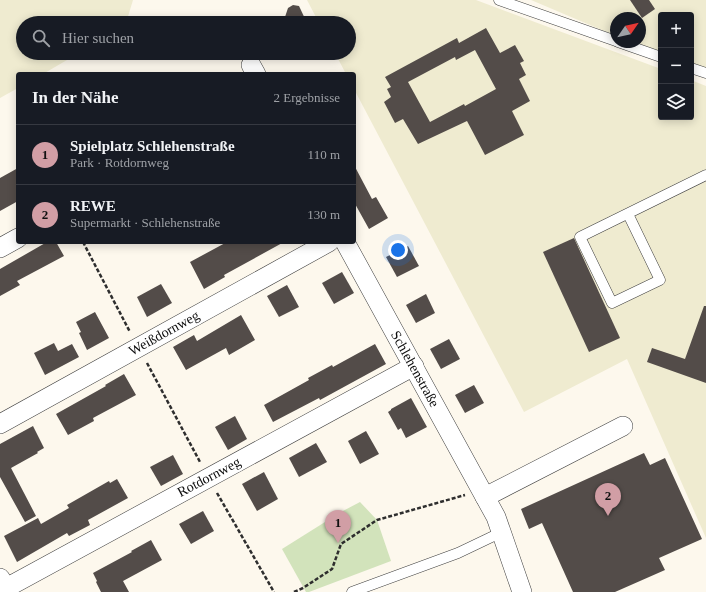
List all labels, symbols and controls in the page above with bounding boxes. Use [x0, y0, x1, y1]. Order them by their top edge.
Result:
north arrow [610, 12, 646, 48]
map controls [658, 12, 694, 120]
button: + [658, 12, 694, 48]
search box [16, 16, 356, 60]
icon: search [30, 27, 52, 49]
text: Hier suchen [62, 30, 134, 46]
button: − [658, 48, 694, 84]
button: layers [658, 84, 694, 120]
text: In der Nähe [32, 88, 119, 107]
text: 2 Ergebnisse [273, 90, 340, 105]
text: Spielplatz Schlehenstraße [70, 138, 235, 154]
text: 1 [42, 147, 48, 162]
text: 110 m [308, 147, 340, 162]
text: Park · Rotdornweg [70, 155, 169, 170]
text: REWE [70, 198, 116, 214]
text: 2 [42, 207, 48, 222]
text: 130 m [307, 207, 340, 222]
text: Supermarkt · Schlehenstraße [70, 215, 220, 230]
your location [388, 240, 408, 260]
street label: Weißdornweg [126, 307, 202, 359]
street label: Schlehenstraße [388, 328, 442, 410]
street label: Rotdornweg [175, 454, 243, 500]
pin: 2 [595, 483, 621, 516]
pin: 1 [325, 510, 351, 543]

